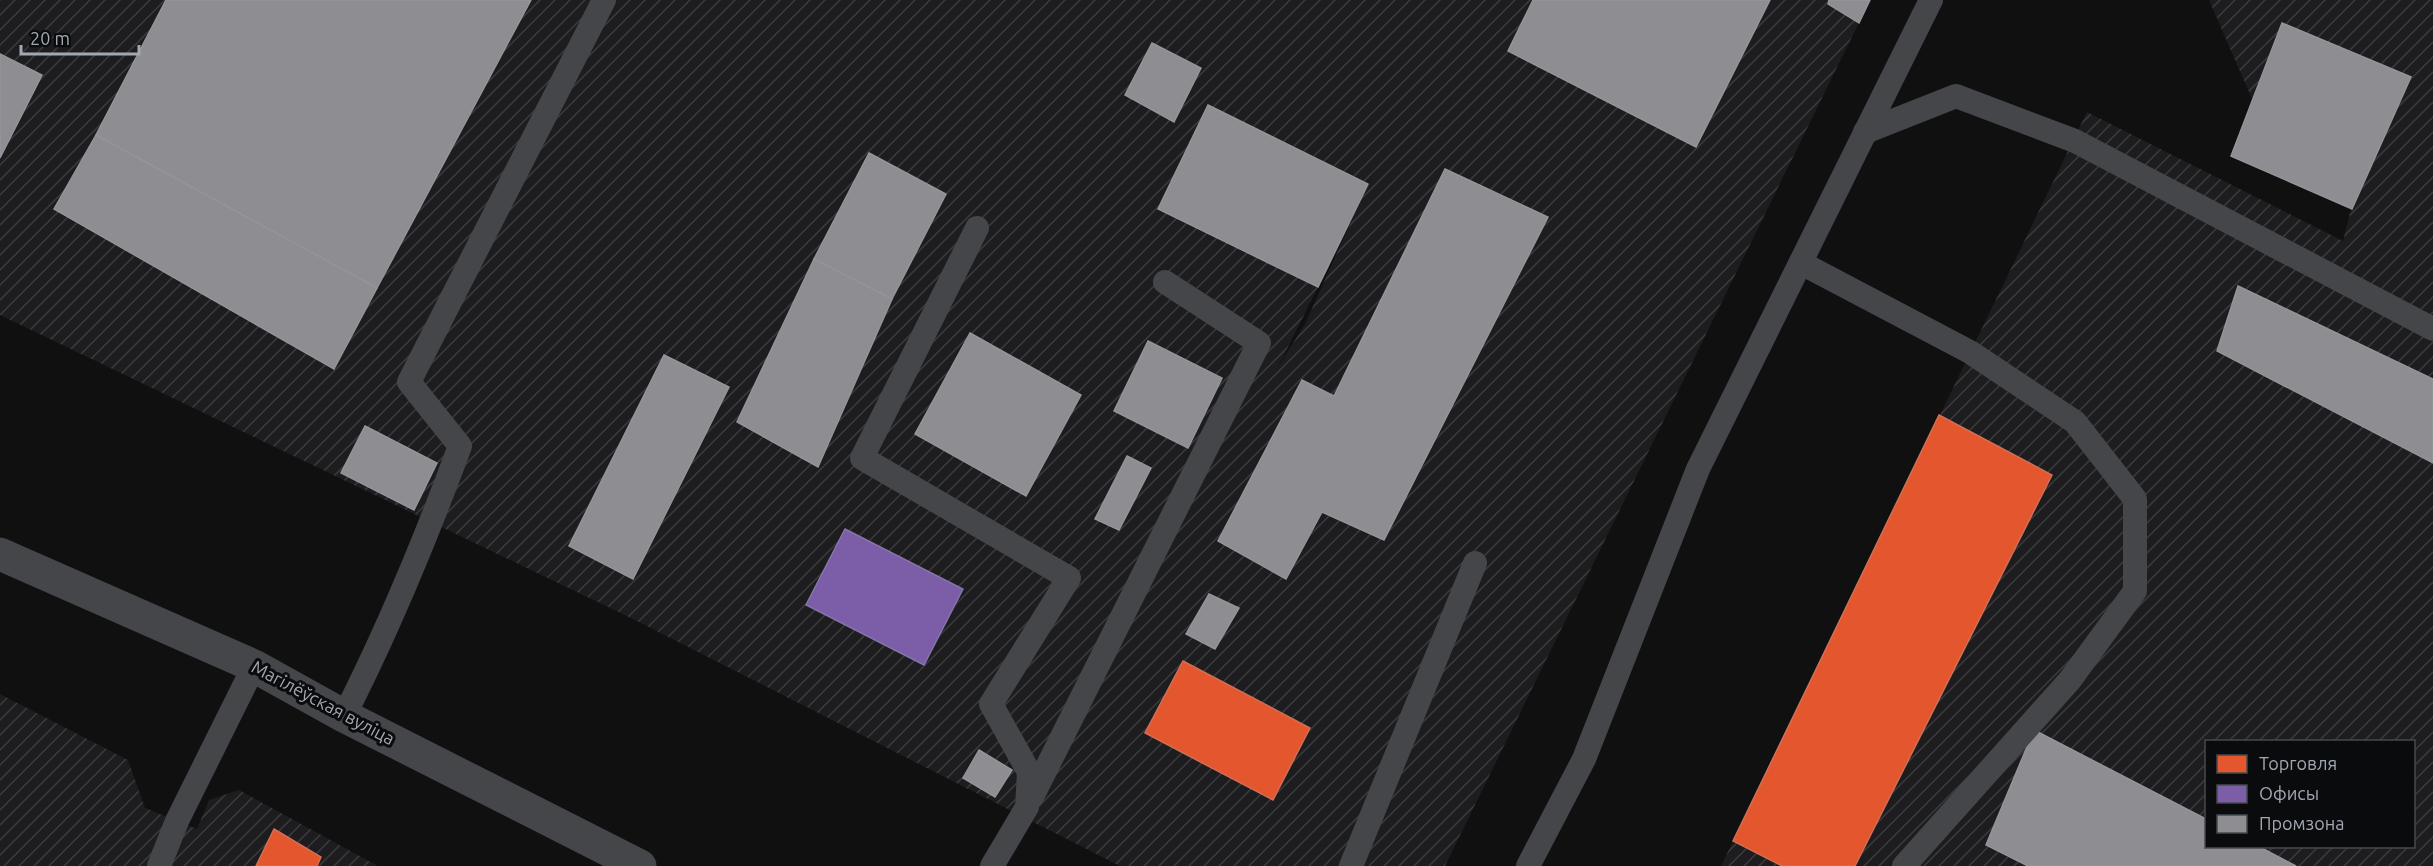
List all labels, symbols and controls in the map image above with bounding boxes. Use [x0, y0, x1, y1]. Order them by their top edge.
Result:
scale bar [21, 18, 140, 56]
text: 20 m [30, 28, 70, 48]
street label: Магілёўская вуліца [248, 656, 398, 748]
legend [2205, 740, 2415, 848]
text: Торговля [2259, 753, 2337, 773]
text: Офисы [2259, 783, 2319, 803]
text: Промзона [2259, 813, 2344, 833]

